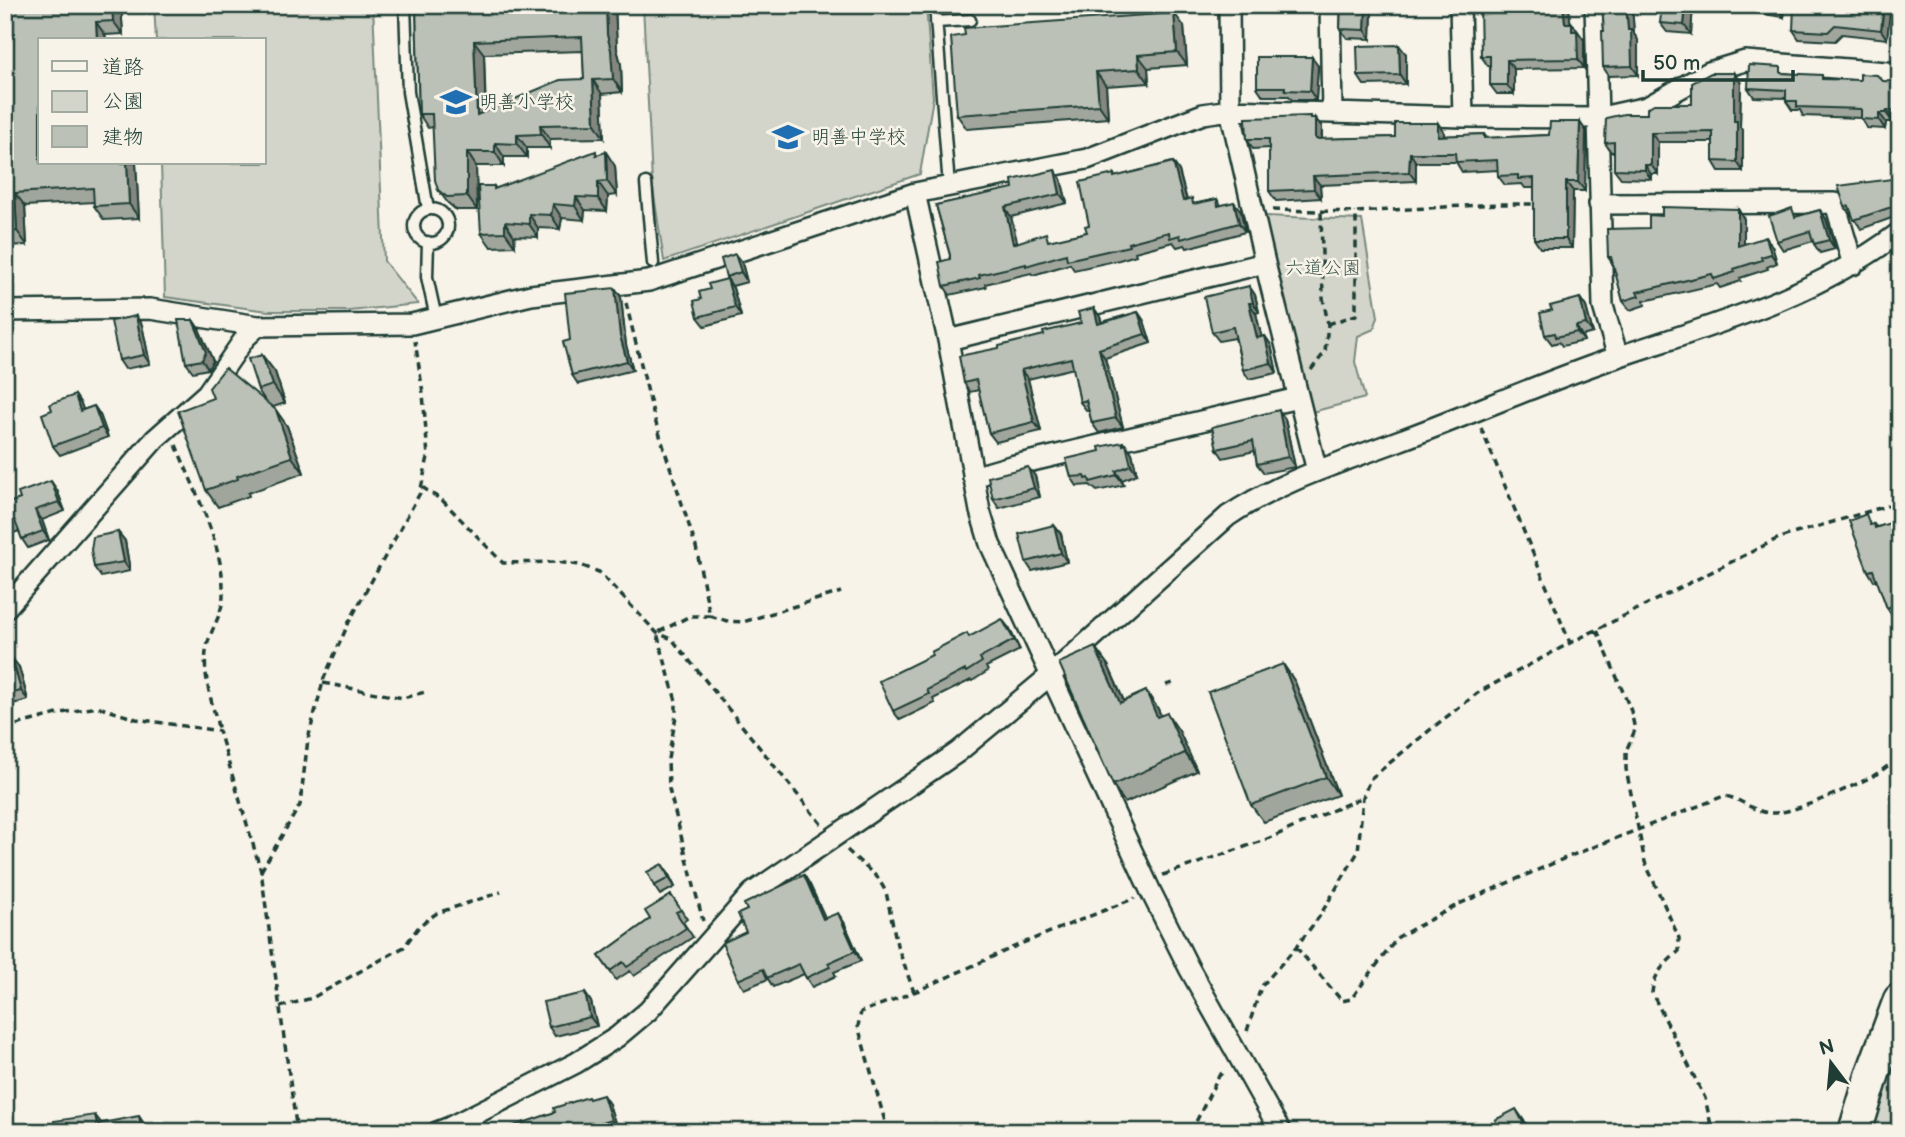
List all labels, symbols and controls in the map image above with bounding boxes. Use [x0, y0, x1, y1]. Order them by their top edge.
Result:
legend [38, 38, 266, 164]
scale bar [1643, 38, 1793, 82]
text: 50 m [1653, 51, 1700, 76]
text: 道路 [102, 55, 144, 80]
school or university icon: 明善小学校 [439, 85, 473, 119]
text: 公園 [102, 89, 144, 114]
place label: 明善小学校 [479, 91, 574, 114]
school or university icon: 明善中学校 [771, 120, 805, 154]
text: 建物 [102, 125, 144, 150]
place label: 明善中学校 [811, 126, 906, 149]
park label: 六道公園 [1285, 257, 1361, 280]
north arrow [1797, 1028, 1867, 1098]
text: N [1817, 1035, 1837, 1061]

